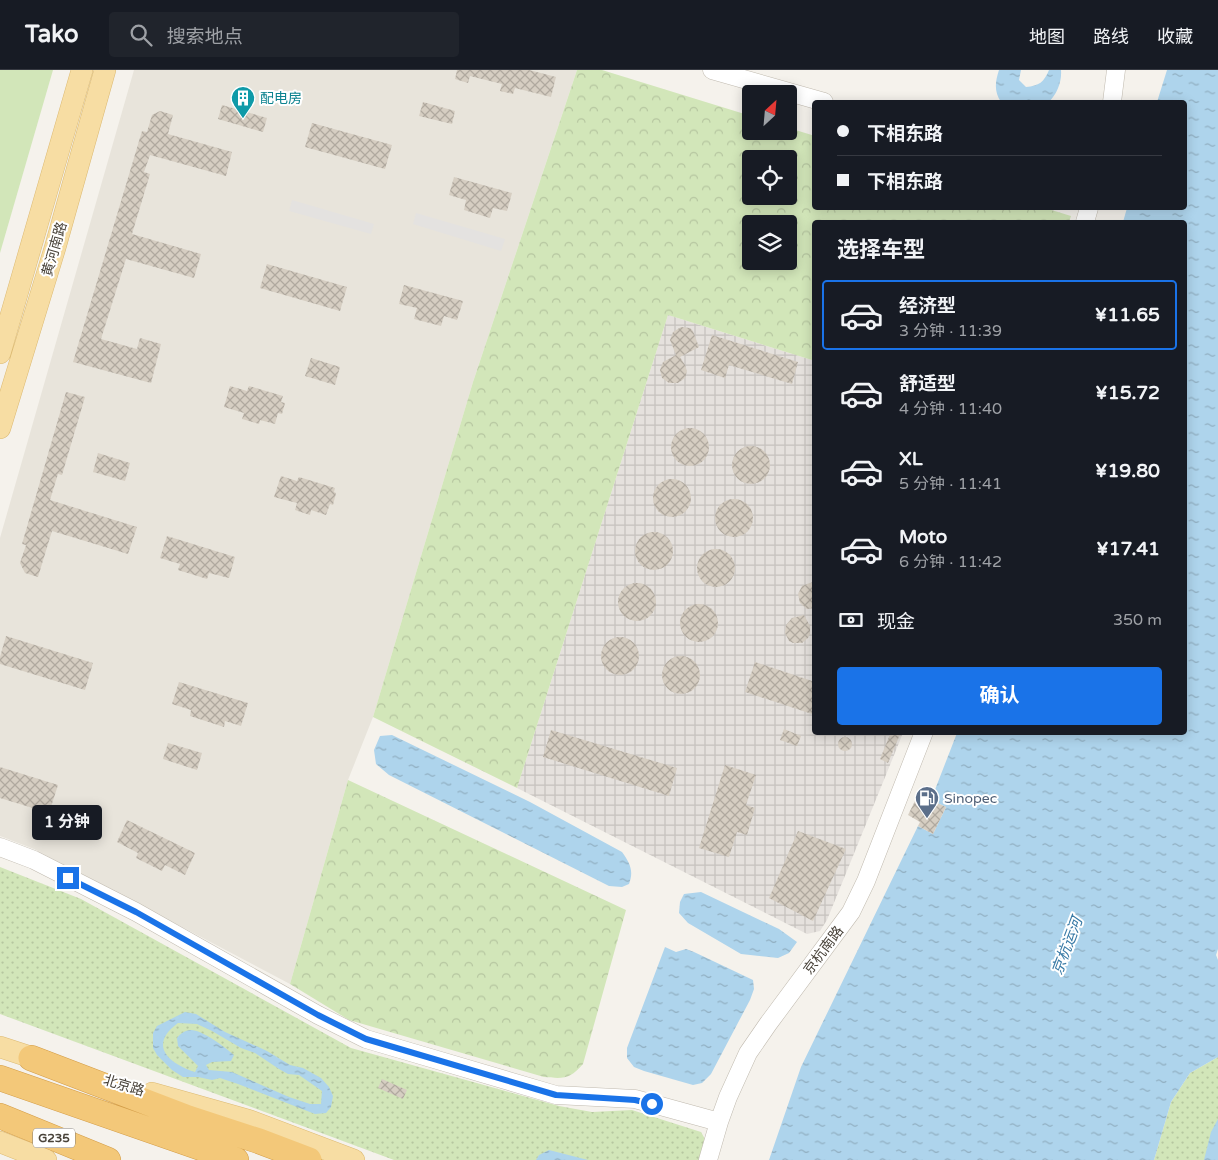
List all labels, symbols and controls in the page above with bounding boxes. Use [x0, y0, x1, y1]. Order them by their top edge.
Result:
search box [109, 12, 459, 57]
text: Tako [25, 20, 79, 49]
icon: search [127, 21, 155, 49]
text: 搜索地点 [167, 26, 243, 48]
text: 地图 [1029, 26, 1065, 48]
text: 路线 [1093, 26, 1129, 48]
text: 收藏 [1157, 26, 1193, 48]
building icon: 配电房 [230, 85, 256, 119]
north arrow [742, 85, 798, 140]
map controls [742, 85, 797, 270]
place label: 配电房 [260, 90, 302, 107]
text: 下相东路 [867, 123, 943, 145]
button: locate [742, 150, 797, 205]
text: 下相东路 [867, 171, 943, 193]
button: layers [742, 215, 797, 270]
street label: 黄河南路 [39, 220, 70, 278]
text: 选择车型 [837, 237, 925, 263]
icon: car [839, 293, 884, 338]
text: 经济型 [899, 295, 956, 317]
text: ¥11.65 [1095, 304, 1160, 326]
text: 3 分钟 · 11:39 [899, 321, 1002, 341]
icon: car [839, 371, 884, 416]
text: 舒适型 [899, 373, 956, 395]
text: ¥15.72 [1095, 382, 1160, 404]
text: 4 分钟 · 11:40 [899, 399, 1002, 419]
text: XL [899, 448, 923, 470]
icon: car [839, 449, 884, 494]
text: ¥19.80 [1095, 460, 1160, 482]
text: 5 分钟 · 11:41 [899, 474, 1002, 494]
text: Moto [899, 526, 947, 548]
icon: car [839, 527, 884, 572]
text: ¥17.41 [1096, 538, 1160, 560]
text: 6 分钟 · 11:42 [899, 552, 1002, 572]
icon: cash [837, 606, 865, 634]
text: 350 m [1113, 610, 1162, 630]
text: 现金 [877, 611, 915, 633]
button: 确认 [837, 667, 1162, 725]
fuel station icon: Sinopec [914, 785, 940, 819]
place label: Sinopec [944, 790, 997, 807]
callout: 1 分钟 [33, 806, 103, 840]
text: 1 分钟 [44, 812, 90, 832]
route end [57, 867, 79, 889]
water label: 京杭运河 [1048, 912, 1087, 977]
street label: 京杭南路 [800, 923, 847, 978]
street label: 北京路 [101, 1071, 146, 1100]
route start [641, 1093, 663, 1115]
road number: G235 [33, 1128, 75, 1148]

